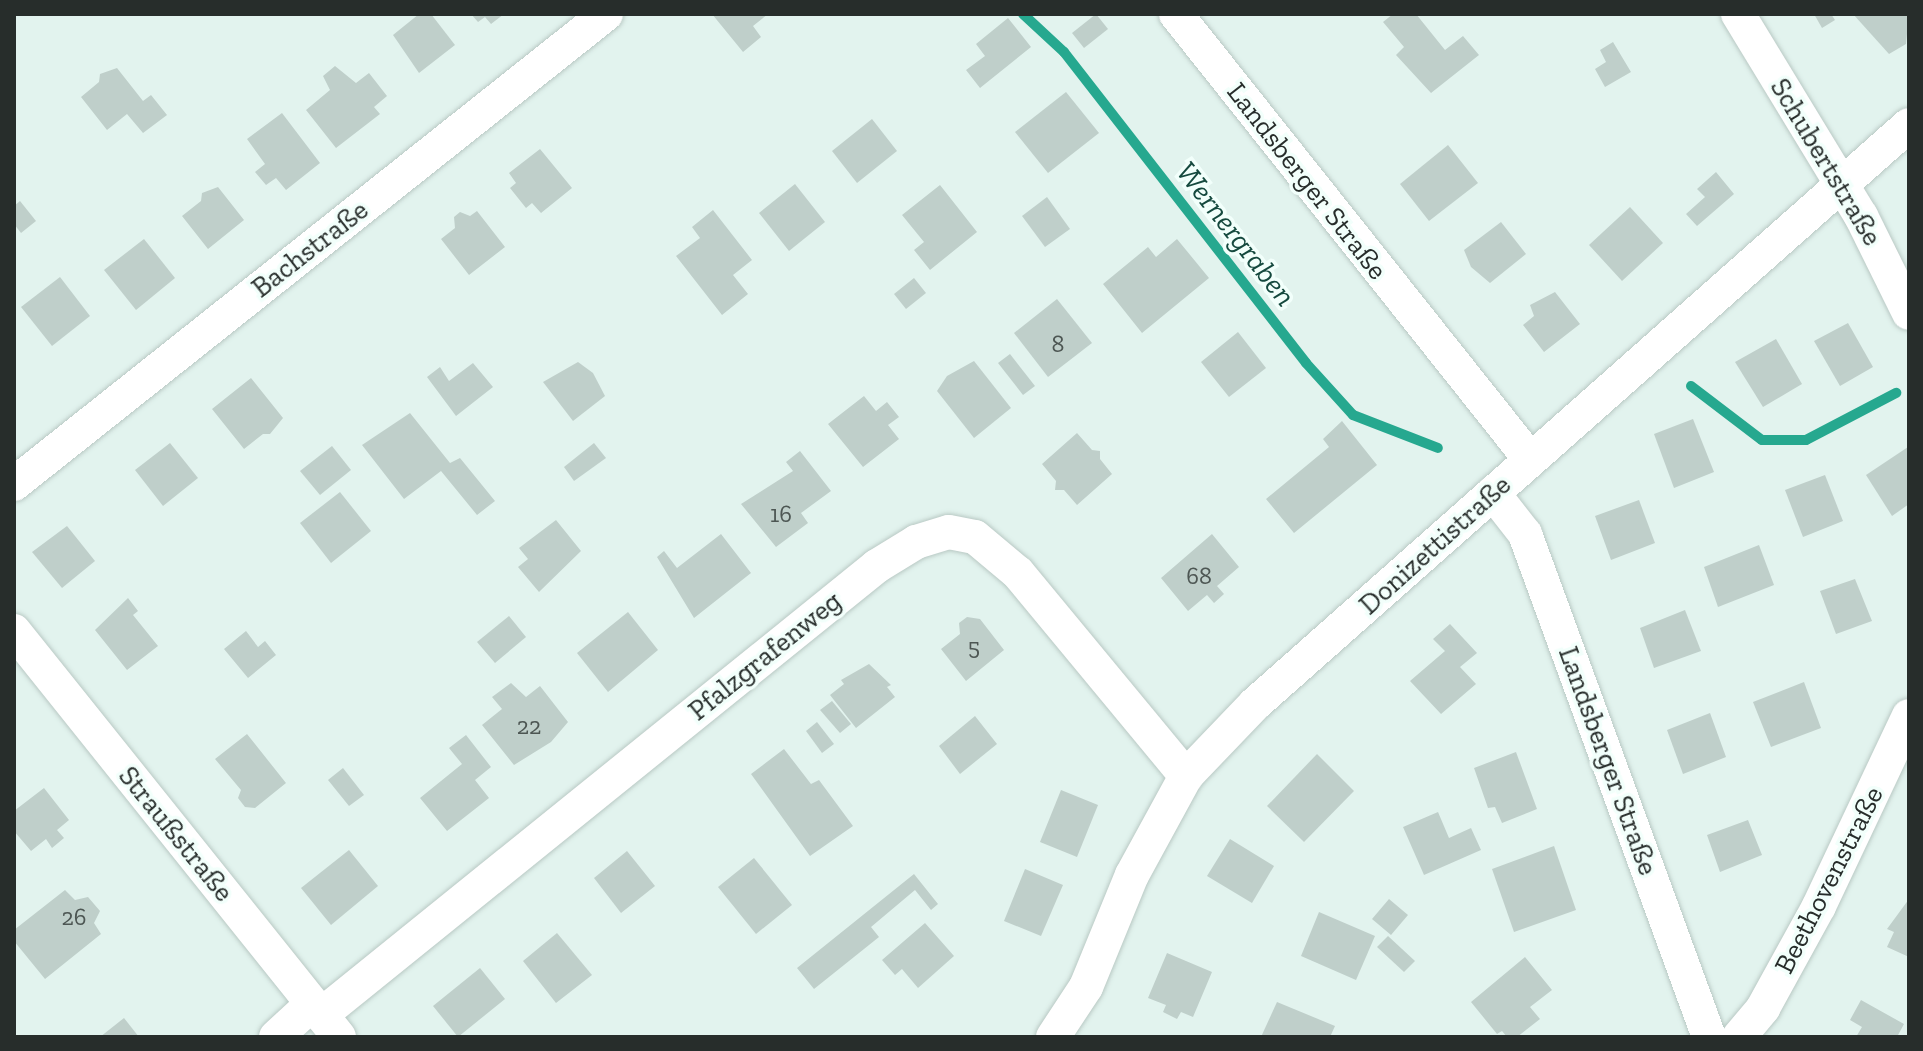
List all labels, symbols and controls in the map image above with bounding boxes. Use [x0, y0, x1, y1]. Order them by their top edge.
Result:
street label: Schubertstraße [1763, 72, 1889, 252]
street label: Landsberger Straße [1220, 76, 1394, 286]
water label: Wernergraben [1169, 155, 1303, 313]
street label: Bachstraße [245, 193, 375, 305]
house number: 8 [1052, 330, 1064, 358]
street label: Donizettistraße [1352, 468, 1518, 622]
house number: 16 [770, 500, 792, 528]
house number: 68 [1186, 562, 1212, 590]
street label: Pfalzgrafenweg [682, 584, 848, 728]
house number: 5 [968, 633, 980, 661]
street label: Landsberger Straße [1551, 642, 1665, 880]
house number: 22 [517, 712, 541, 740]
street label: Straußstraße [111, 760, 241, 908]
street label: Beethovenstraße [1767, 781, 1891, 979]
house number: 26 [61, 903, 87, 931]

